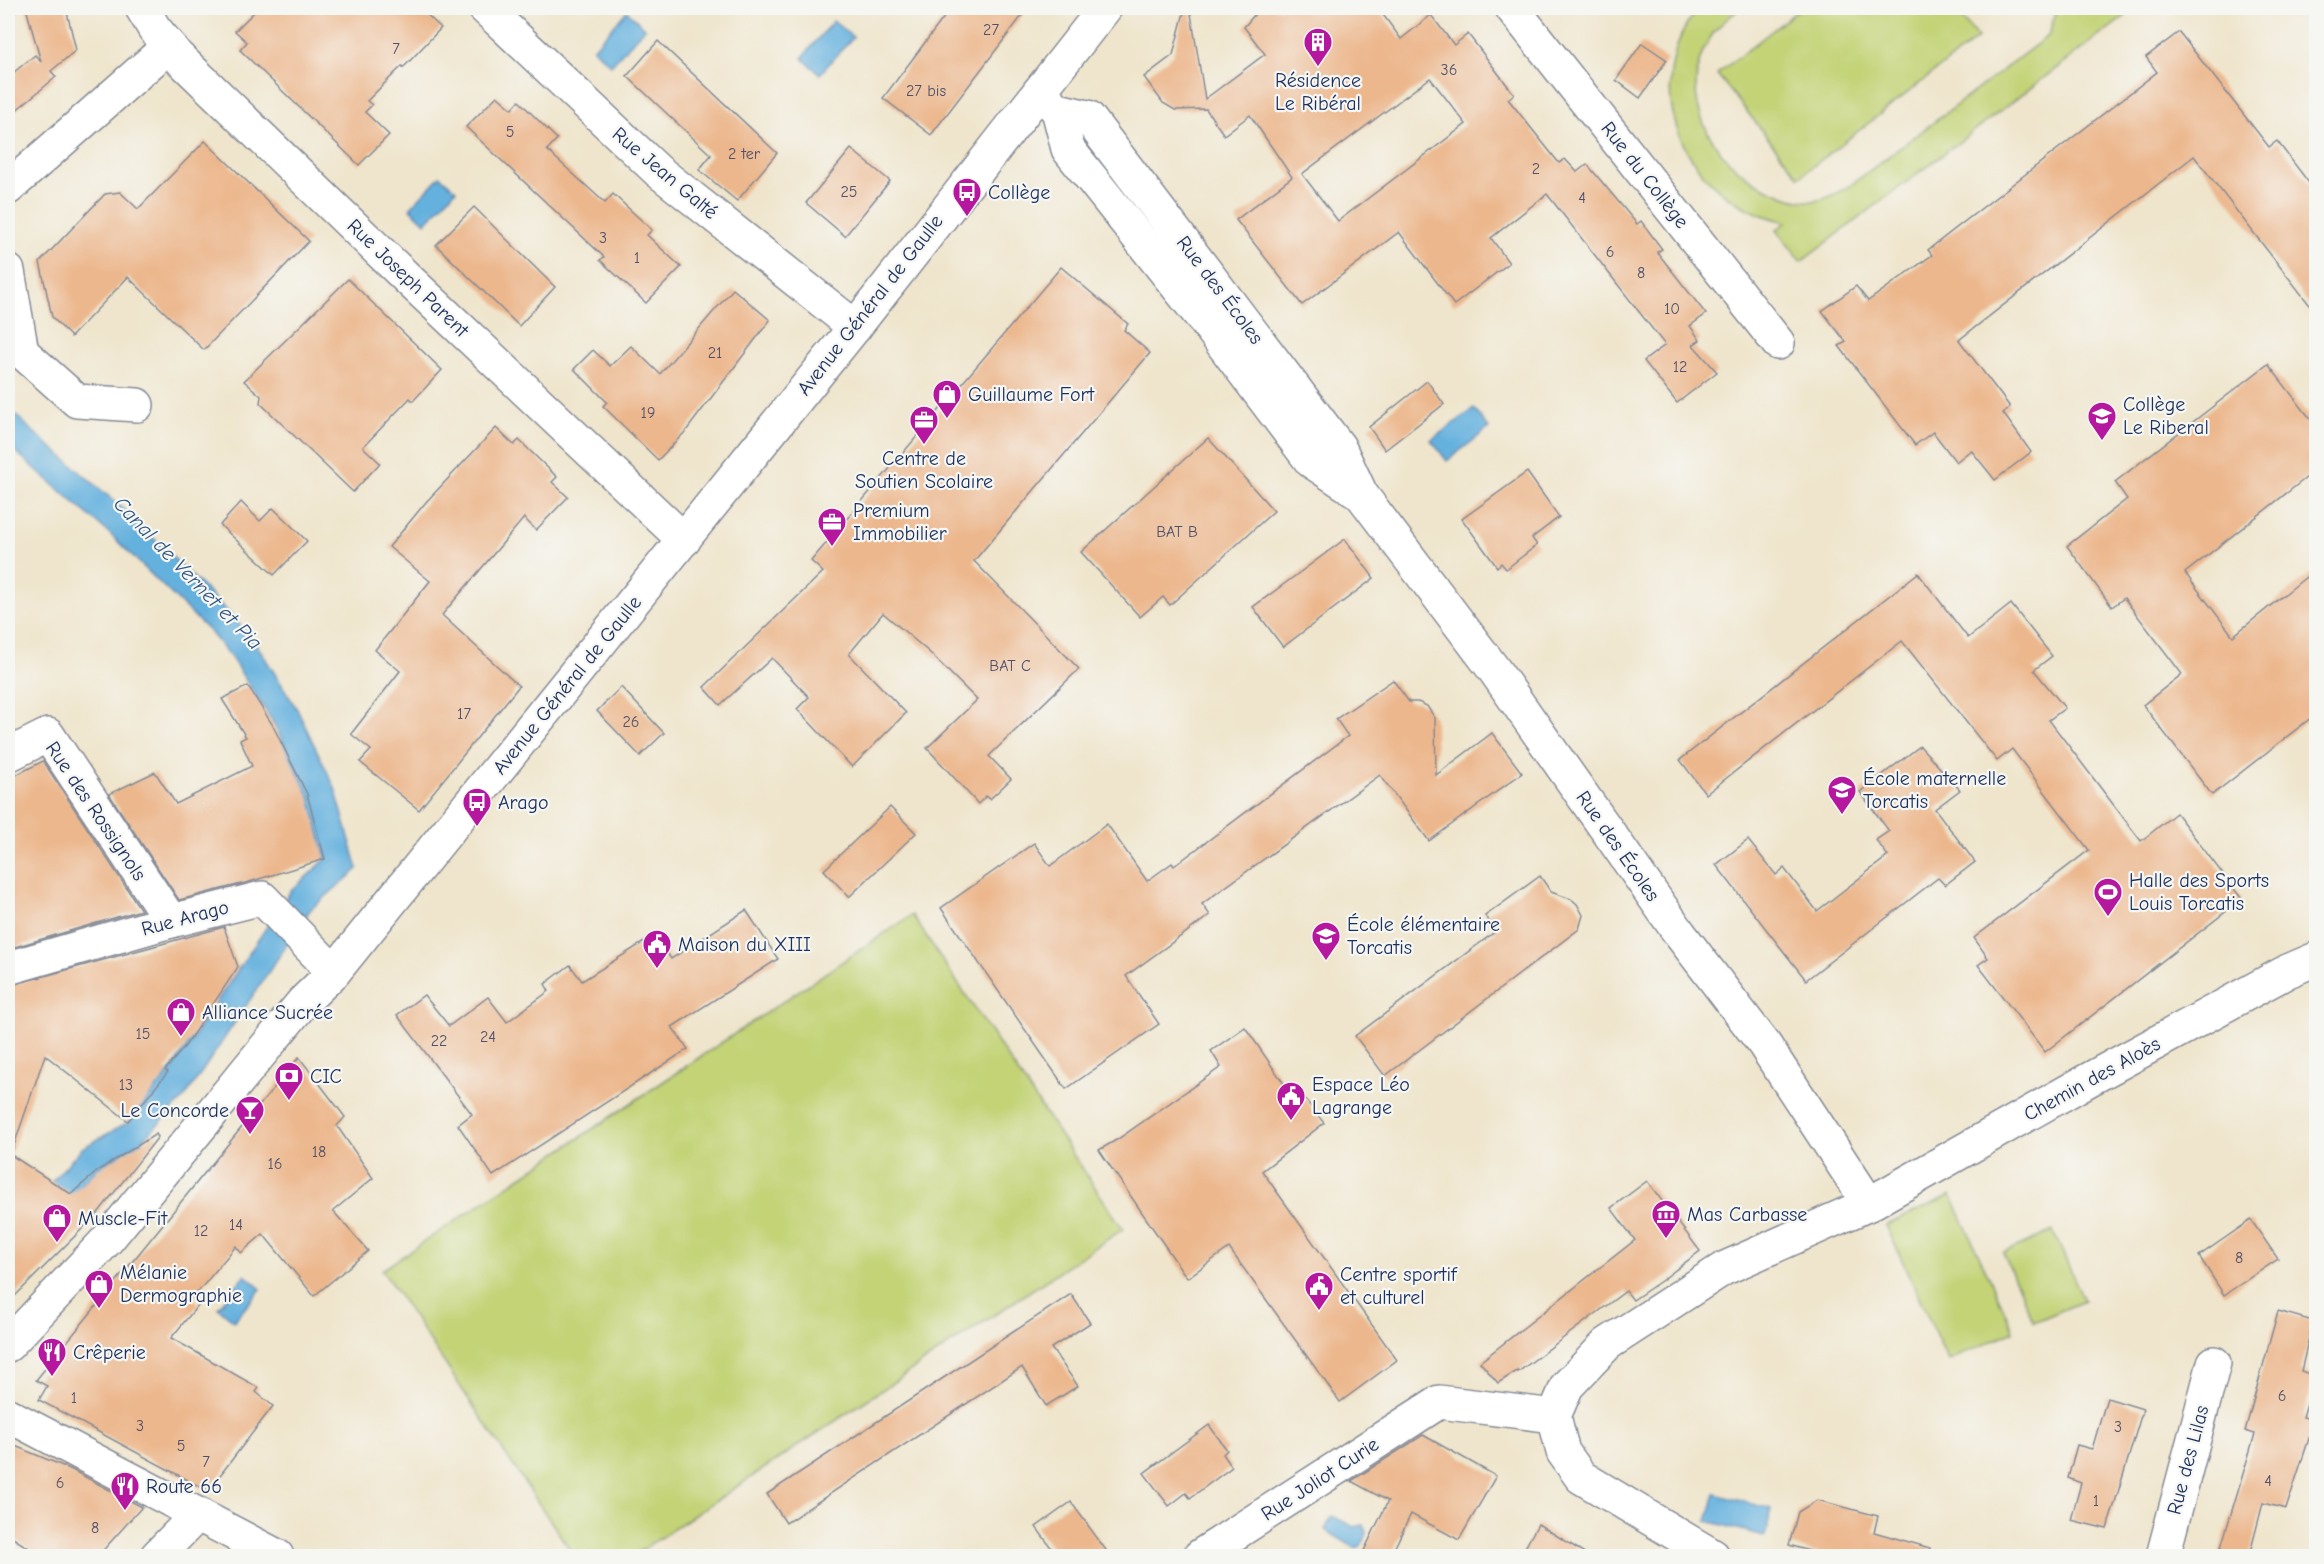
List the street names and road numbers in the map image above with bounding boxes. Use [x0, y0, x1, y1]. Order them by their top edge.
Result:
street label: Rue du Collège [1596, 117, 1694, 233]
street label: Rue Jean Galté [608, 122, 722, 224]
street label: Avenue Général de Gaulle [792, 210, 948, 400]
street label: Rue Joseph Parent [343, 214, 474, 343]
street label: Rue des Écoles [1172, 231, 1268, 349]
street label: Avenue Général de Gaulle [488, 591, 646, 779]
street label: Rue des Rossignols [41, 737, 151, 885]
street label: Rue des Écoles [1571, 786, 1665, 906]
street label: Rue Arago [139, 895, 231, 941]
street label: Chemin des Aloès [2020, 1032, 2164, 1126]
street label: Rue des Lilas [2162, 1403, 2214, 1517]
street label: Rue Joliot Curie [1257, 1433, 1383, 1525]

